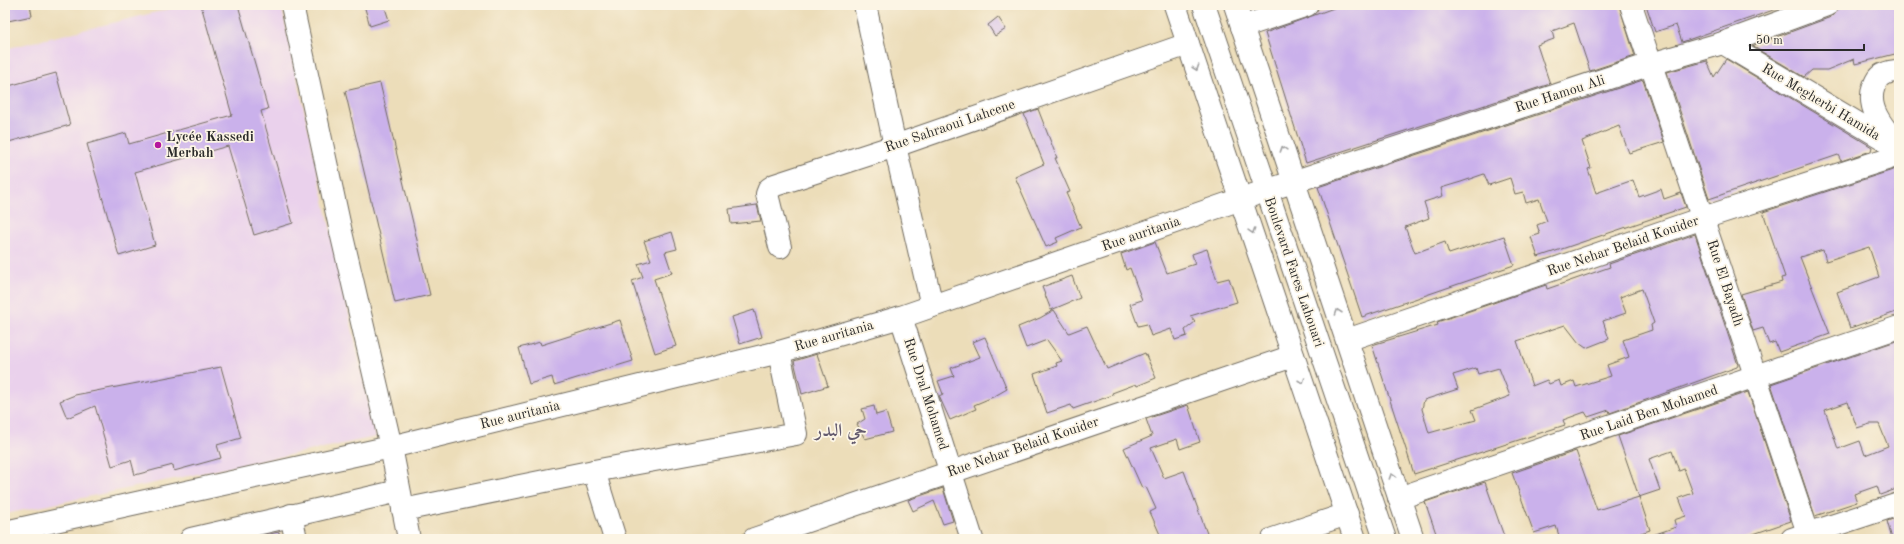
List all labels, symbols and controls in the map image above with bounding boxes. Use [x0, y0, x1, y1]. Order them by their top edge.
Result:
scale bar [1750, 26, 1864, 52]
text: 50 m [1756, 34, 1783, 47]
street label: Rue Megherbi Hamida [1759, 61, 1883, 143]
one-way arrow [1191, 65, 1200, 72]
street label: Rue Hamou Ali [1513, 73, 1607, 115]
street label: Rue Sahraoui Lahcene [883, 97, 1017, 155]
place label: Lycée Kassedi Merbah [166, 130, 254, 160]
marker: Lycée Kassedi Merbah [153, 140, 163, 150]
one-way arrow [1279, 146, 1287, 153]
street label: Boulevard Fares Lahouari [1262, 195, 1326, 349]
street label: Rue Nehar Belaid Kouider [1545, 213, 1701, 279]
street label: Rue auritania [1100, 214, 1182, 254]
one-way arrow [1247, 228, 1256, 235]
street label: Rue El Bayadh [1704, 238, 1746, 329]
one-way arrow [1334, 309, 1342, 316]
street label: Rue auritania [793, 318, 875, 354]
street label: Rue Dral Mohamed [901, 336, 951, 452]
one-way arrow [1297, 377, 1305, 384]
street label: Rue Laid Ben Mohamed [1578, 383, 1720, 443]
street label: Rue auritania [479, 398, 561, 432]
street label: Rue Nehar Belaid Kouider [945, 414, 1101, 480]
district label: حي البدر [813, 422, 867, 445]
one-way arrow [1388, 472, 1397, 479]

